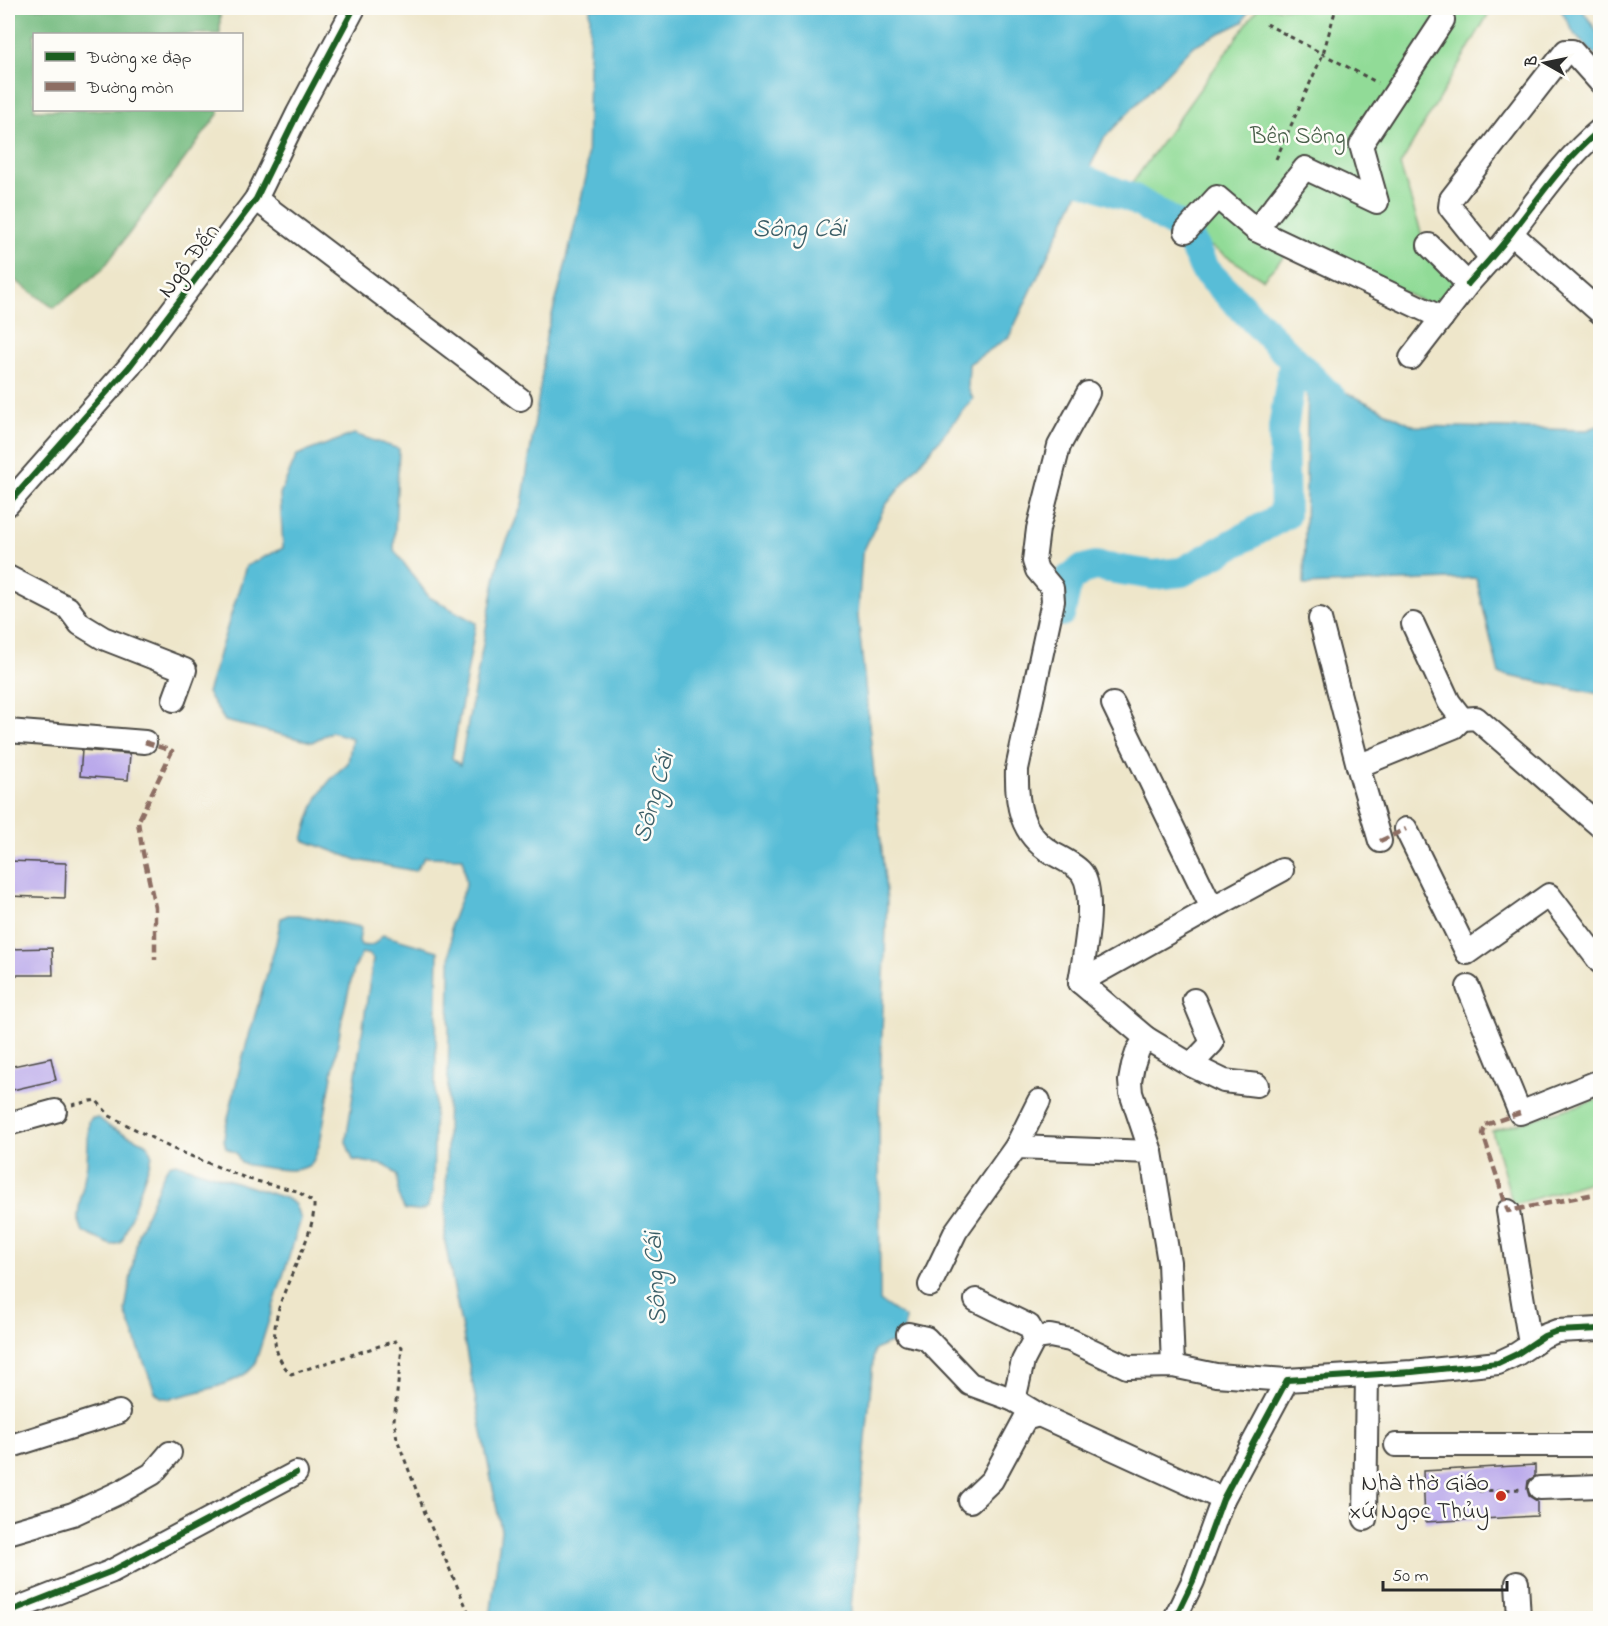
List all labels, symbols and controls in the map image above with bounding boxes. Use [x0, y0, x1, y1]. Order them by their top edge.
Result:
legend [33, 33, 243, 111]
north arrow [1515, 33, 1575, 93]
text: Đường xe đạp [86, 46, 192, 73]
text: B [1519, 54, 1545, 69]
text: Đường mòn [86, 76, 174, 103]
park label: Bên Sông [1249, 120, 1346, 155]
water label: Sông Cái [752, 211, 848, 249]
street label: Ngô Đến [150, 217, 230, 306]
water label: Sông Cái [624, 745, 687, 848]
water label: Sông Cái [635, 1229, 678, 1326]
place label: Nhà thờ Giáo xứ Ngọc Thủy [1349, 1467, 1489, 1531]
marker: Nhà thờ Giáo xứ Ngọc Thủy [1494, 1489, 1508, 1503]
scale bar [1383, 1554, 1508, 1592]
text: 50 m [1392, 1564, 1429, 1590]

